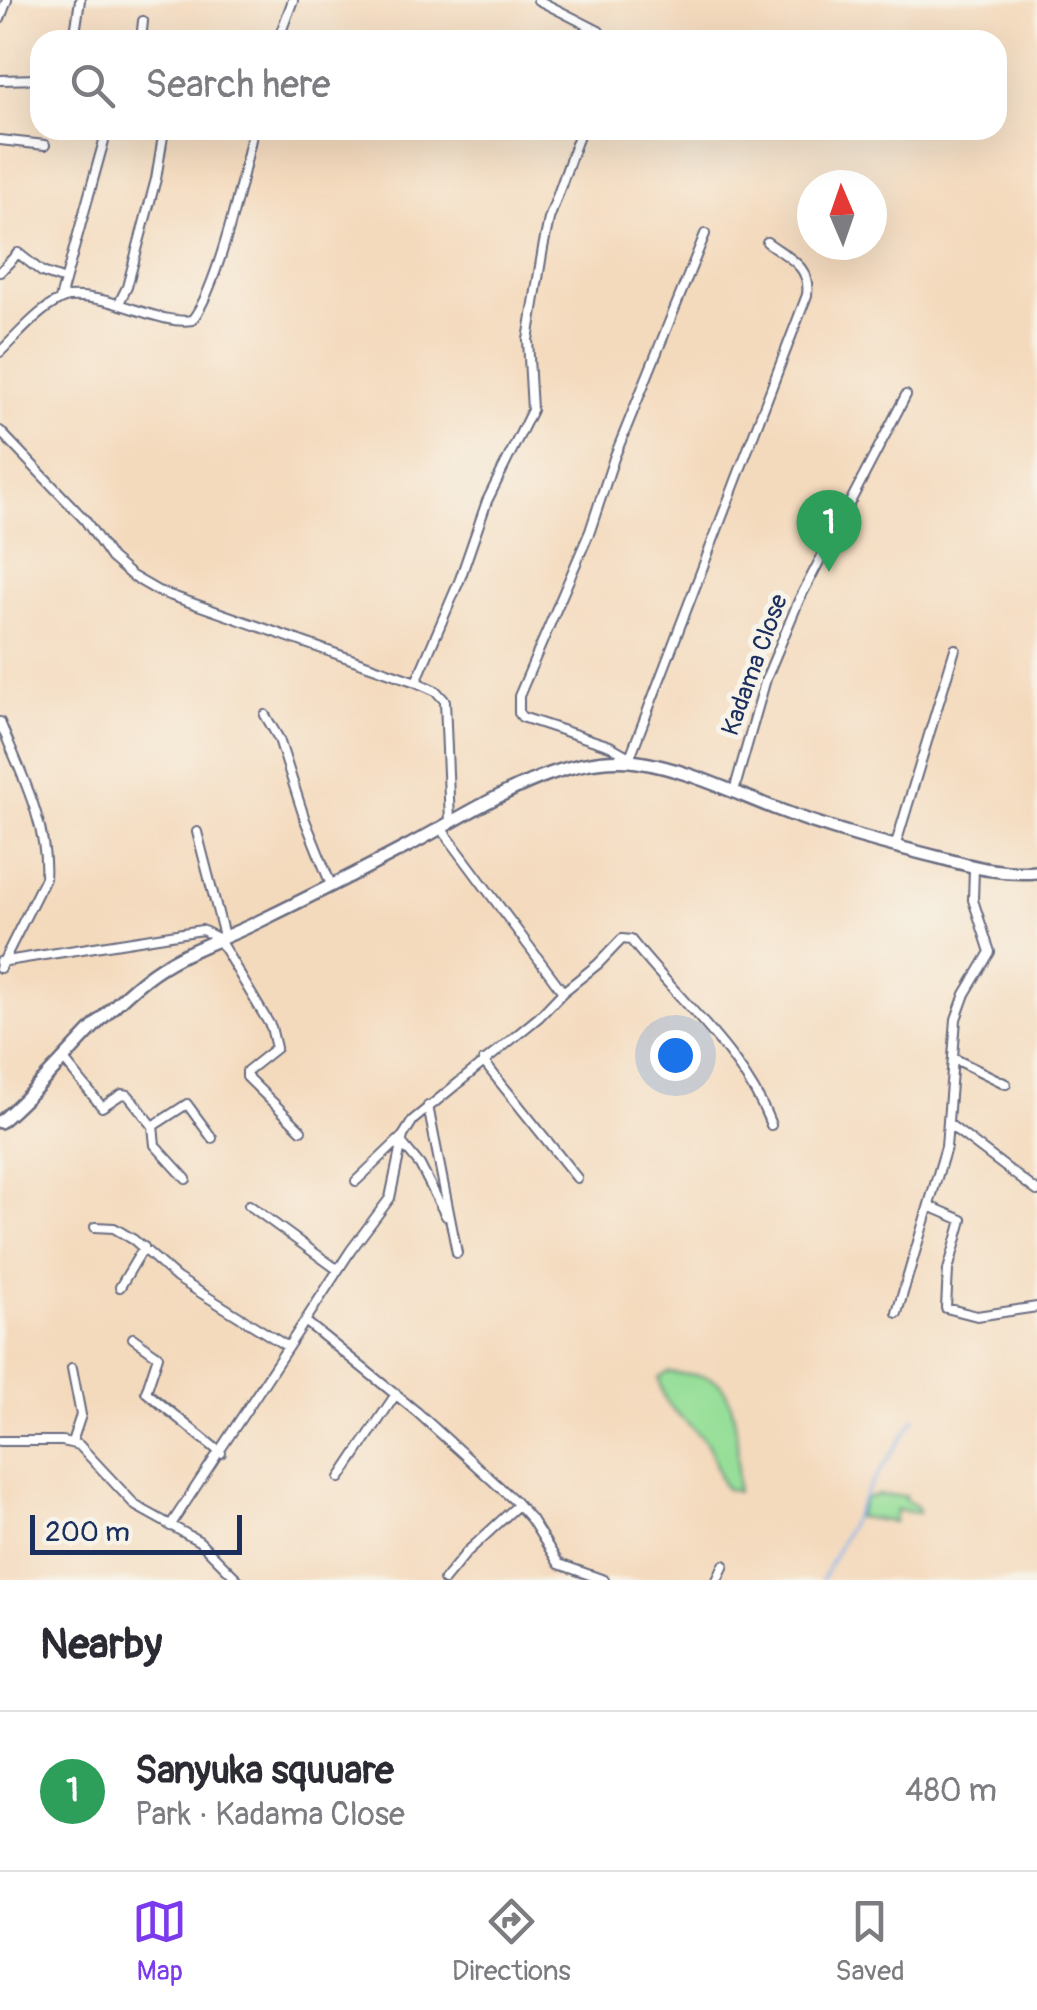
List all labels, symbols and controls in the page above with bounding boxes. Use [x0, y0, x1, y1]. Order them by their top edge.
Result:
search box [30, 30, 1007, 140]
icon: search [65, 58, 120, 113]
text: Search here [145, 61, 331, 109]
north arrow [797, 170, 887, 260]
pin: 1 [796, 490, 862, 572]
street label: Kadama Close [715, 589, 795, 740]
your location [650, 1030, 701, 1081]
scale bar [30, 1510, 242, 1554]
text: 200 m [45, 1515, 130, 1550]
text: Nearby [40, 1619, 162, 1671]
text: Sanyuka squuare [135, 1747, 394, 1795]
text: 1 [66, 1771, 79, 1811]
text: 480 m [905, 1771, 997, 1811]
text: Park · Kadama Close [135, 1795, 405, 1835]
tab: Map [132, 1894, 187, 1989]
tab: Directions [452, 1894, 571, 1989]
tab: Saved [835, 1894, 905, 1989]

